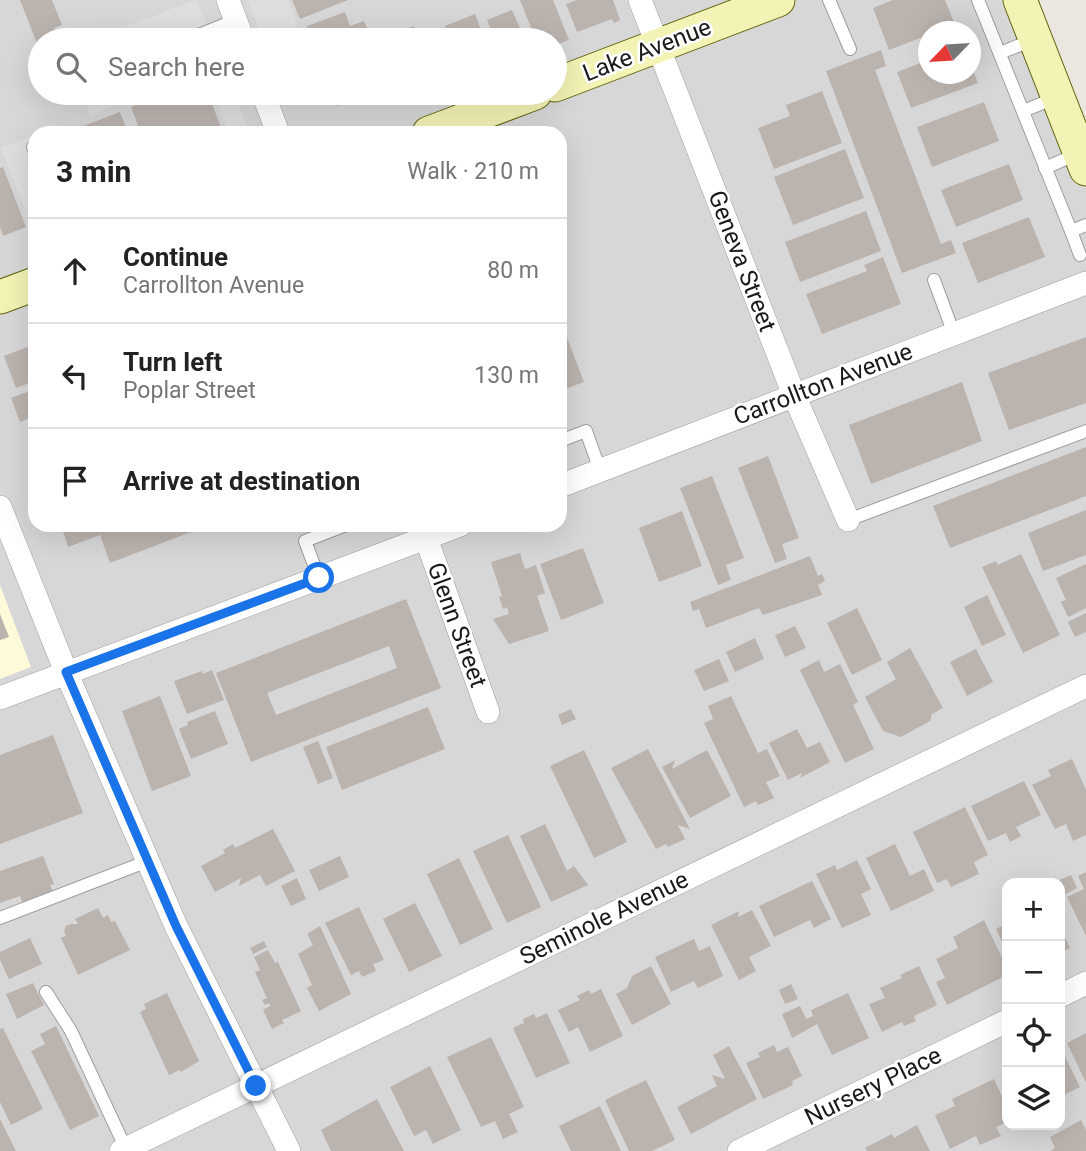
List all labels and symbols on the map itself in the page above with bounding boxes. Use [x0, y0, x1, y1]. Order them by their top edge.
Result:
street label: Lake Avenue [579, 13, 715, 87]
north arrow [918, 21, 981, 84]
street label: Geneva Street [702, 187, 782, 336]
street label: Carrollton Avenue [730, 337, 916, 431]
street label: Glenn Street [421, 559, 493, 691]
route start [303, 562, 334, 593]
street label: Seminole Avenue [515, 865, 693, 971]
street label: Nursery Place [800, 1041, 946, 1131]
route end [240, 1070, 271, 1101]

